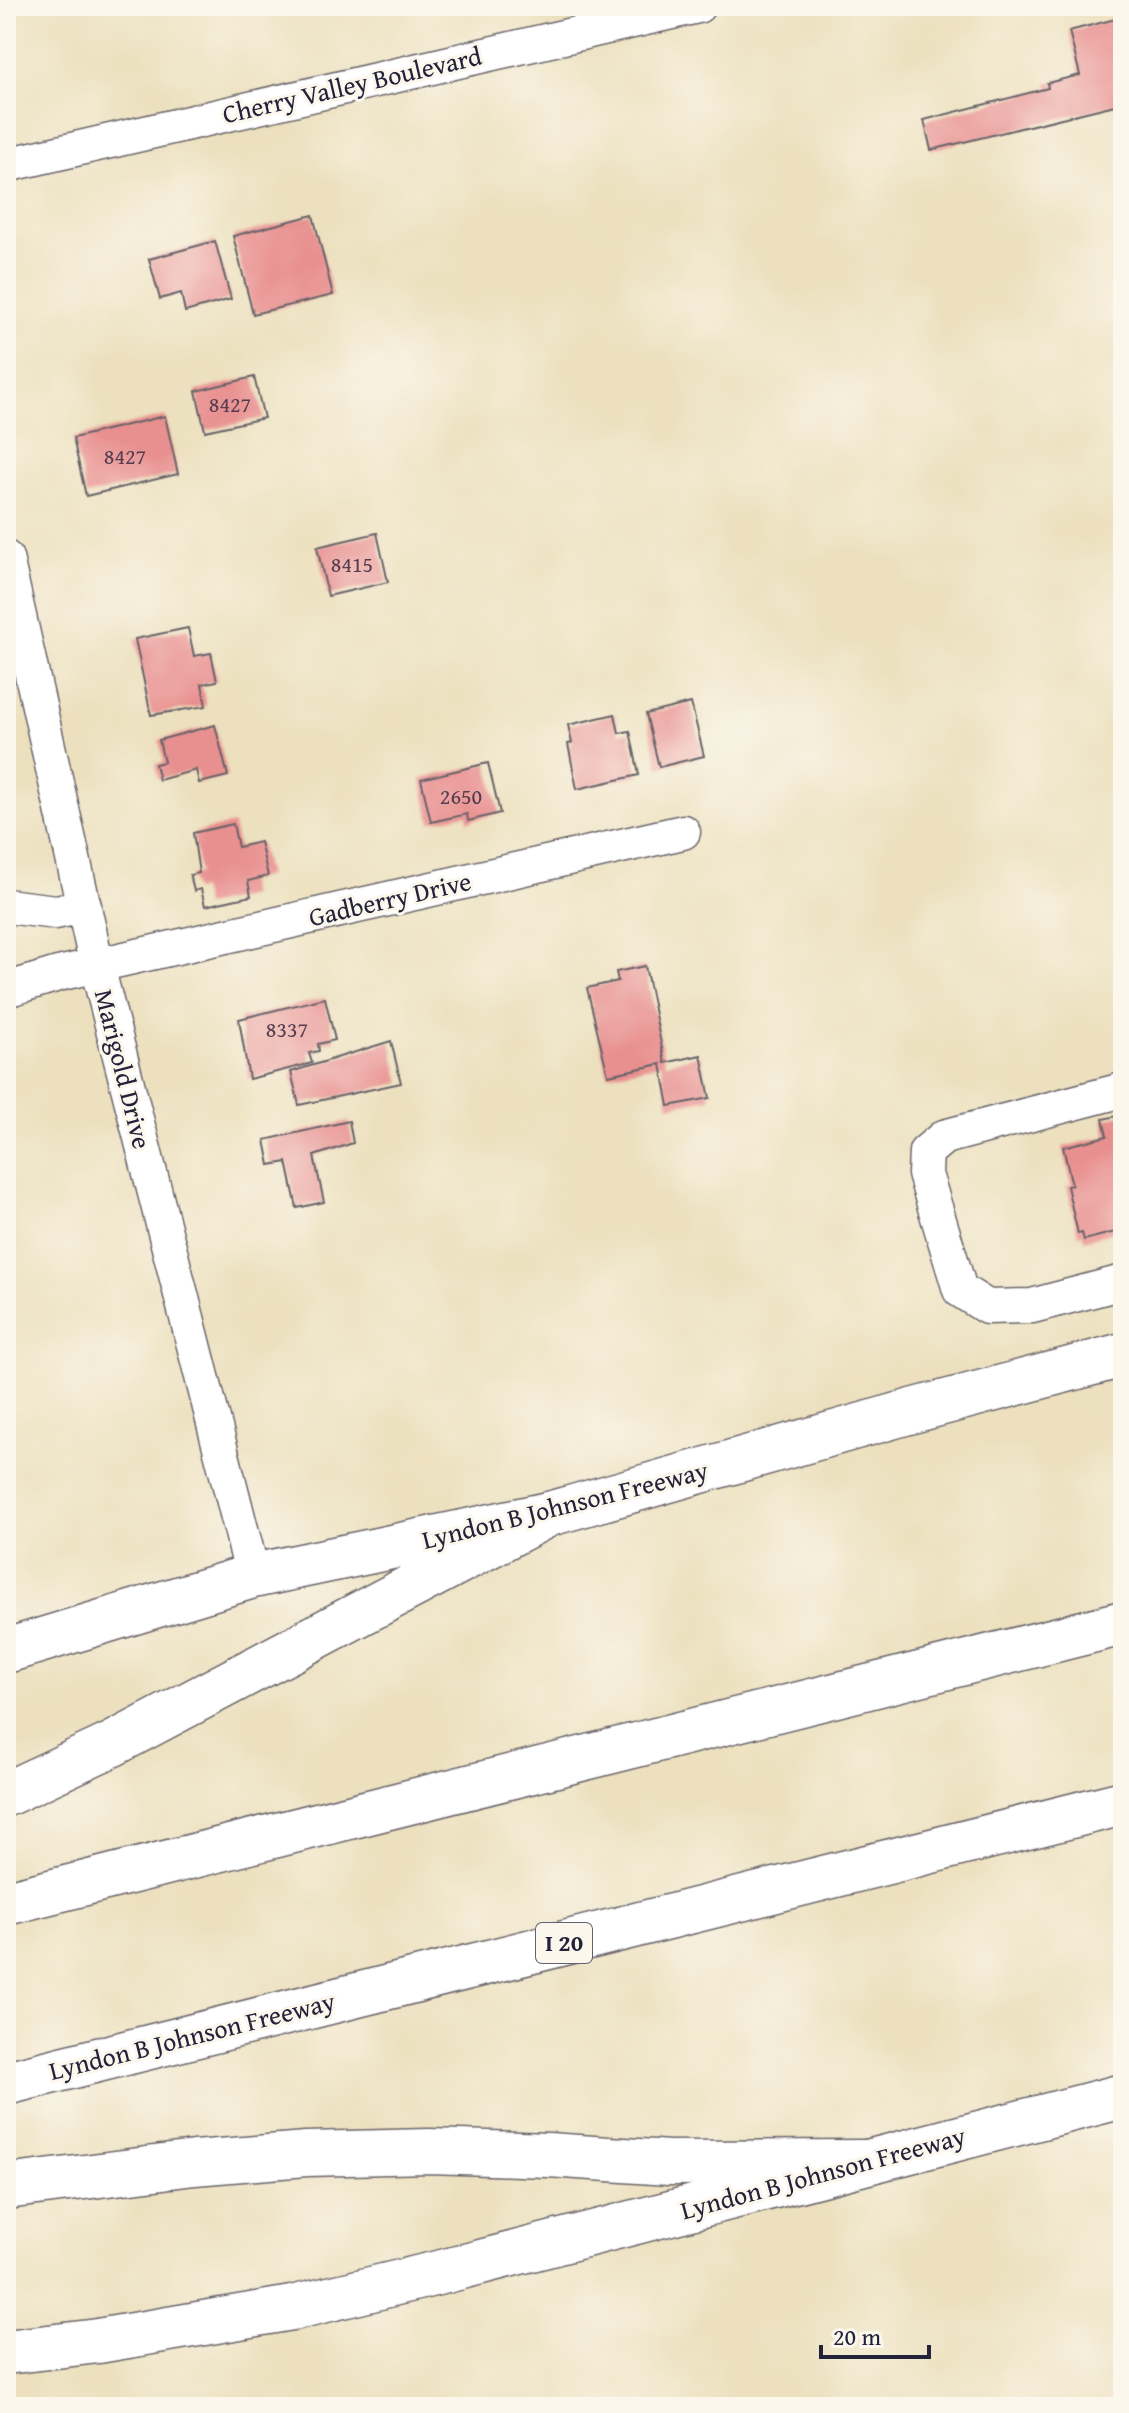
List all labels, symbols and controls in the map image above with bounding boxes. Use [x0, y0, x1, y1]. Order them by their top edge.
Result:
street label: Cherry Valley Boulevard [218, 36, 485, 133]
house number: 8427 [209, 388, 251, 420]
house number: 8427 [104, 440, 146, 472]
house number: 8415 [331, 548, 373, 580]
house number: 2650 [440, 780, 482, 812]
street label: Gadberry Drive [305, 861, 475, 936]
street label: Marigold Drive [85, 985, 162, 1153]
house number: 8337 [266, 1013, 308, 1045]
street label: Lyndon B Johnson Freeway [418, 1450, 712, 1559]
road number: I 20 [536, 1923, 592, 1963]
street label: Lyndon B Johnson Freeway [45, 1981, 339, 2090]
street label: Lyndon B Johnson Freeway [676, 2116, 970, 2229]
scale bar [821, 2309, 929, 2359]
text: 20 m [833, 2319, 881, 2354]

